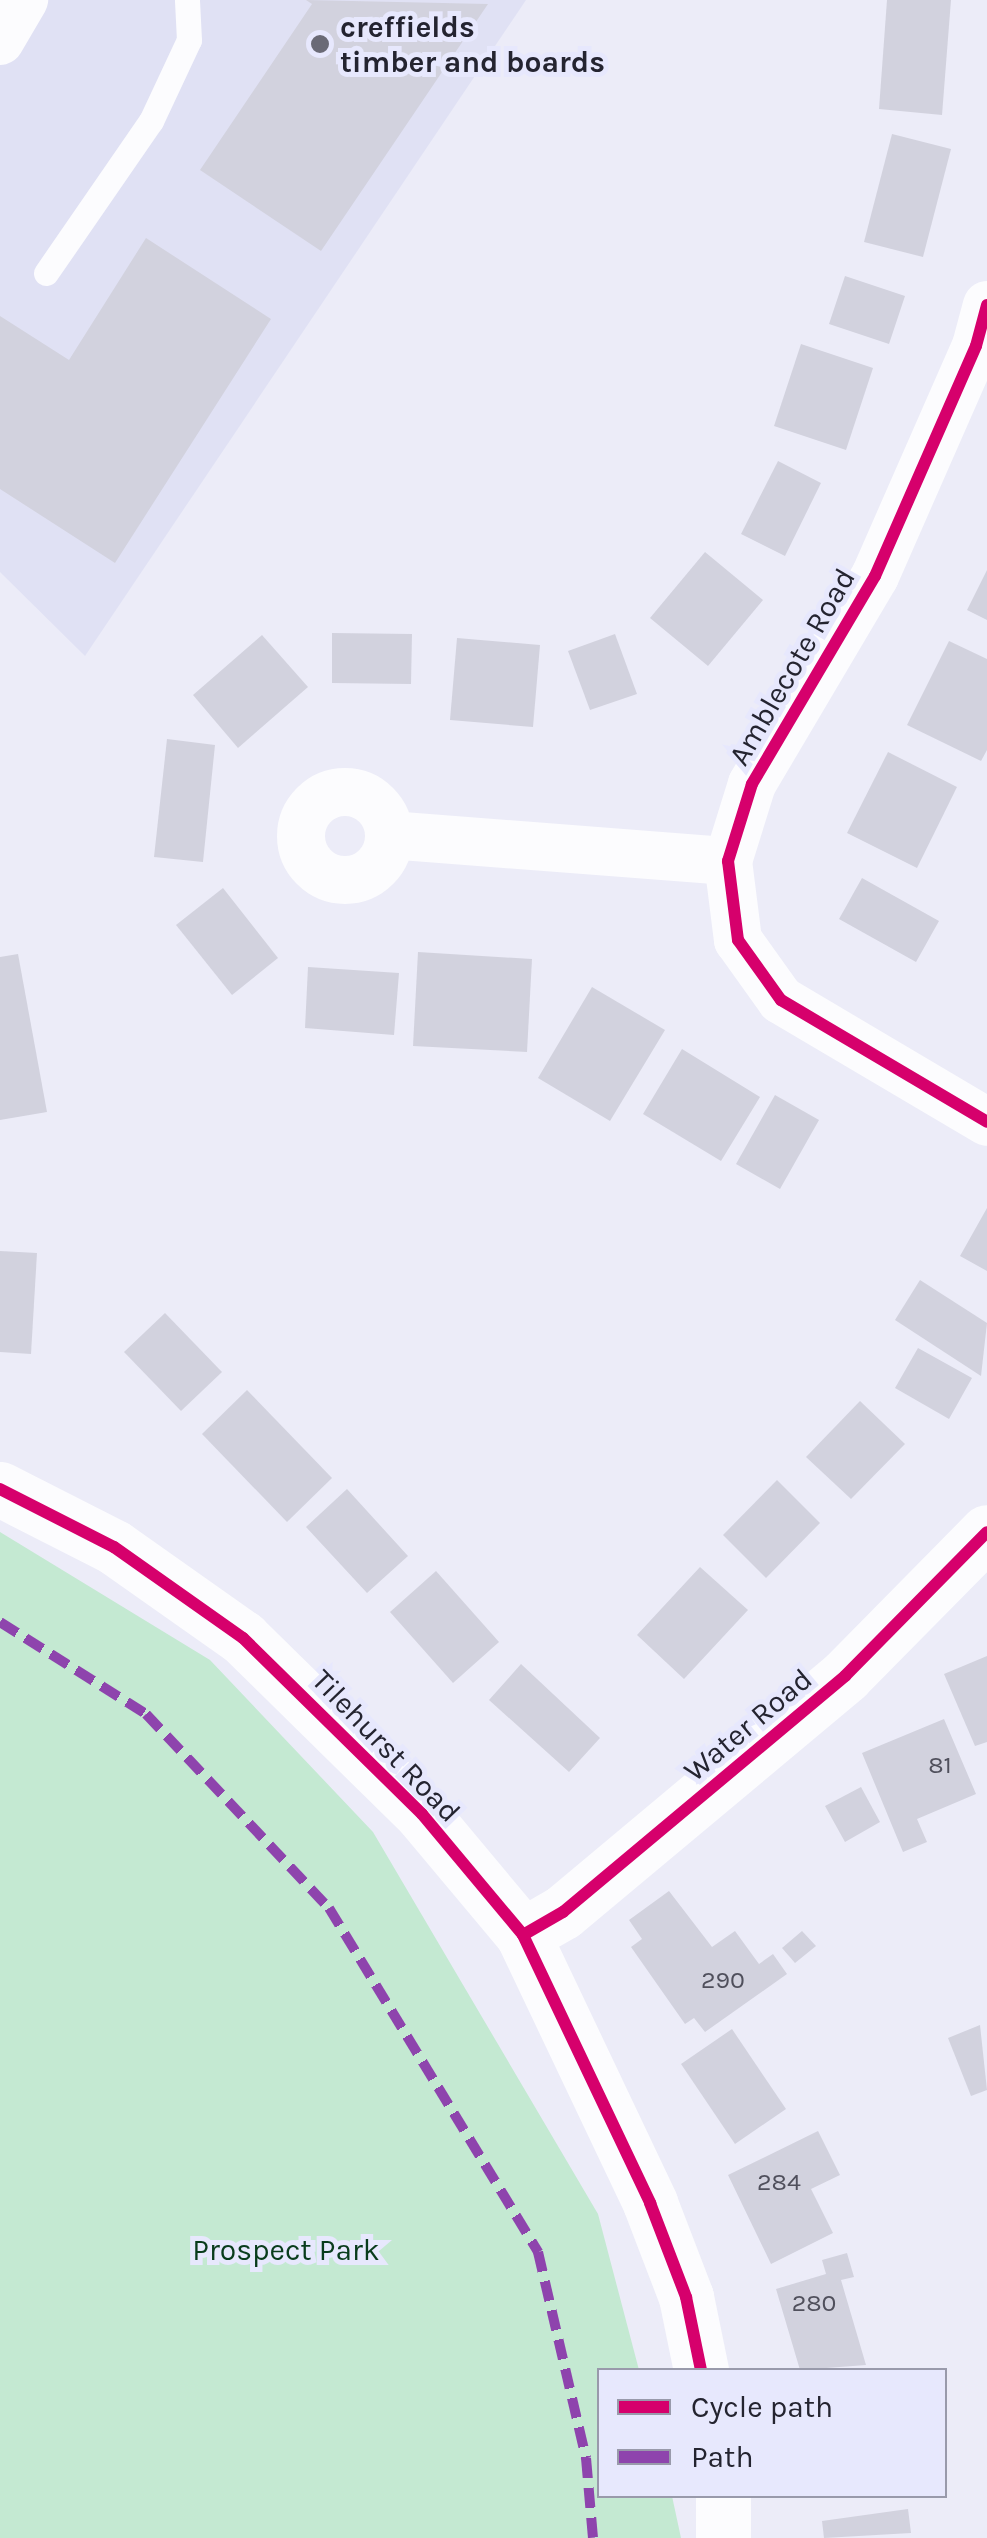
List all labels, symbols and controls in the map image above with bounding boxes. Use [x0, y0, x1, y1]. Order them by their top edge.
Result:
place label: creffields timber and boards [340, 9, 605, 80]
marker: creffields timber and boards [309, 33, 331, 55]
street label: Amblecote Road [721, 562, 863, 772]
street label: Water Road [677, 1661, 819, 1789]
street label: Tilehurst Road [304, 1662, 468, 1830]
house number: 81 [928, 1750, 952, 1780]
house number: 290 [701, 1965, 745, 1995]
house number: 284 [757, 2167, 801, 2197]
park label: Prospect Park [192, 2232, 380, 2268]
house number: 280 [792, 2288, 836, 2318]
legend [597, 2368, 947, 2498]
text: Cycle path [691, 2389, 833, 2425]
text: Path [691, 2439, 754, 2475]

